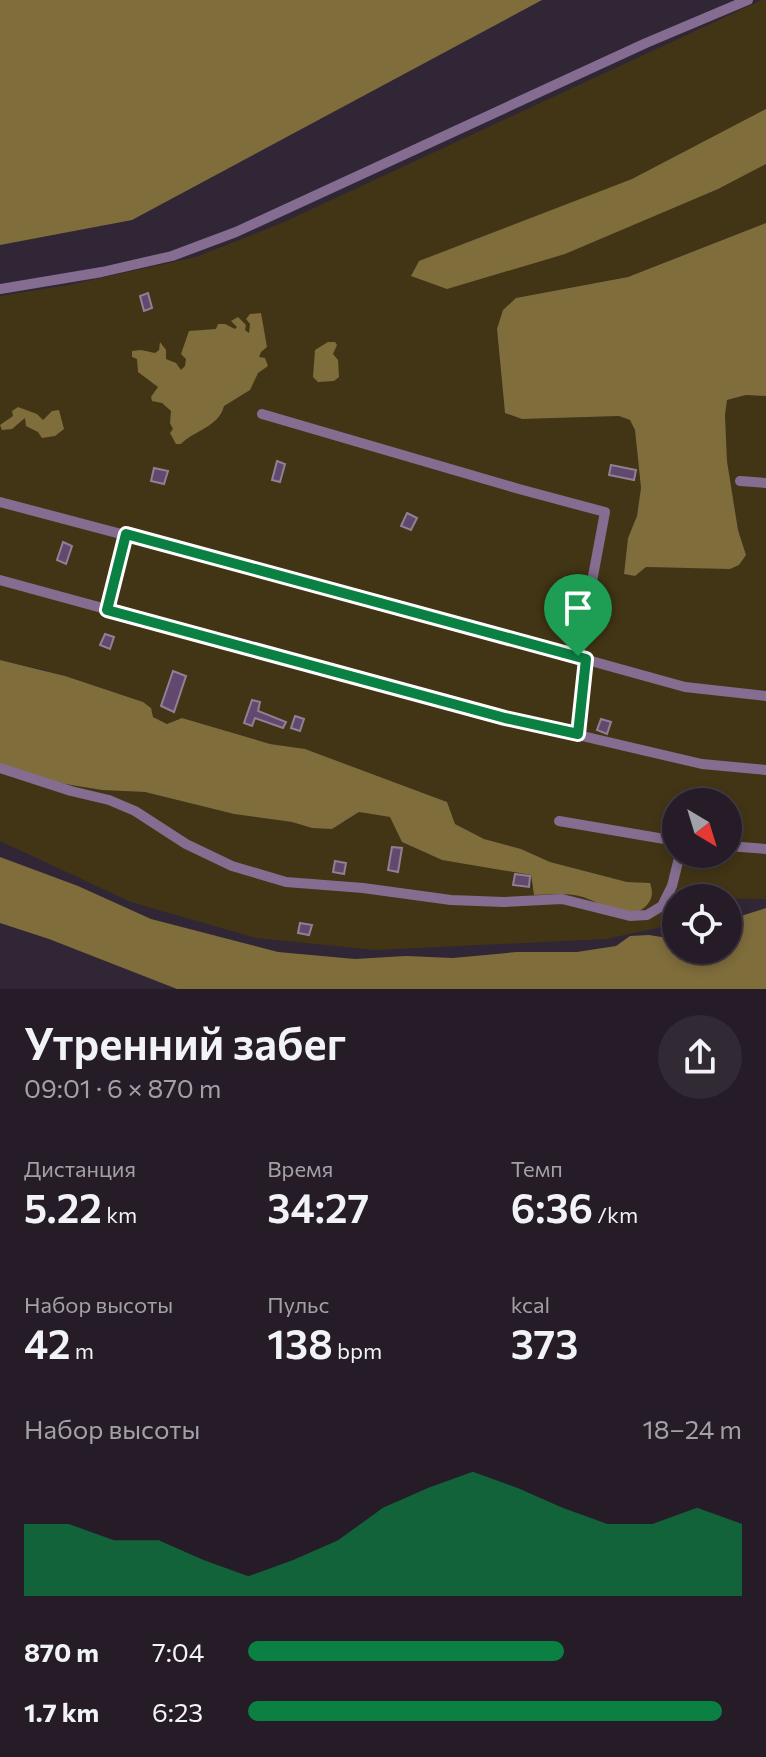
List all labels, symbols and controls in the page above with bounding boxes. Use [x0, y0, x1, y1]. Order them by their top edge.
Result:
pin [544, 574, 612, 656]
icon: arrive [556, 586, 600, 630]
north arrow [662, 788, 742, 868]
map controls [662, 788, 742, 964]
button: locate [662, 884, 742, 964]
text: Утренний забег [24, 1015, 346, 1069]
button: share [658, 1015, 742, 1099]
text: 09:01 · 6 × 870 m [24, 1072, 221, 1103]
text: Дистанция [24, 1155, 136, 1182]
text: Время [267, 1155, 333, 1182]
text: Темп [511, 1155, 563, 1182]
text: 5.22 [24, 1182, 102, 1231]
text: 34:27 [267, 1182, 369, 1231]
text: 6:36 [511, 1182, 593, 1231]
text: km [102, 1201, 137, 1228]
text: /km [593, 1201, 638, 1228]
text: Набор высоты [24, 1291, 173, 1318]
text: Пульс [267, 1291, 329, 1318]
text: kcal [511, 1291, 550, 1318]
text: 42 [24, 1318, 71, 1367]
text: 138 [267, 1318, 333, 1367]
text: 373 [511, 1318, 578, 1367]
text: m [71, 1337, 94, 1364]
text: bpm [333, 1337, 382, 1364]
text: Набор высоты [24, 1413, 200, 1444]
text: 18–24 m [643, 1413, 742, 1444]
text: 870 m [24, 1636, 99, 1667]
text: 7:04 [152, 1636, 204, 1667]
text: 1.7 km [24, 1696, 99, 1727]
text: 6:23 [152, 1696, 203, 1727]

